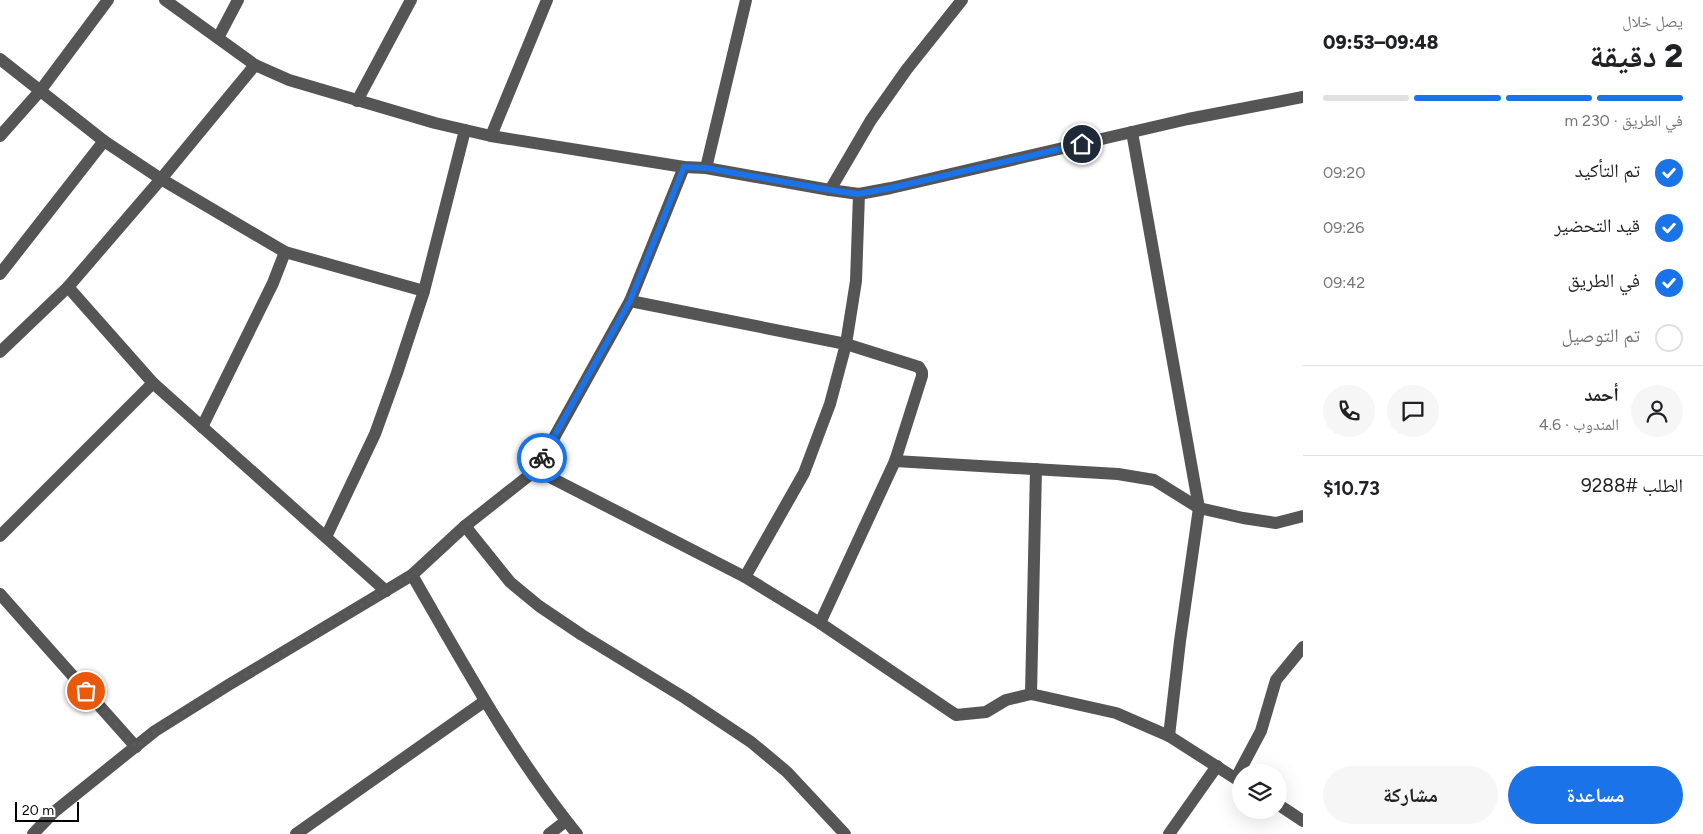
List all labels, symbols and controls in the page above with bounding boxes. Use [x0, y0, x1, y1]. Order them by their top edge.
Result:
text: يصل خلال [1622, 12, 1683, 31]
text: 09:48–09:53 [1323, 31, 1438, 54]
text: 2 دقيقة [1589, 37, 1683, 75]
text: في الطريق · 230 m [1564, 111, 1683, 130]
pin [1061, 123, 1103, 165]
icon: home [1068, 130, 1096, 158]
text: تم التأكيد [1575, 159, 1640, 182]
icon: check [1655, 159, 1683, 187]
text: 09:20 [1323, 163, 1366, 182]
text: قيد التحضير [1554, 214, 1640, 237]
icon: check [1655, 214, 1683, 242]
text: 09:26 [1323, 218, 1364, 237]
text: في الطريق [1567, 269, 1640, 292]
icon: check [1655, 269, 1683, 297]
text: 09:42 [1323, 273, 1365, 292]
text: تم التوصيل [1561, 324, 1640, 347]
text: أحمد [1584, 383, 1619, 406]
button: phone [1323, 385, 1375, 437]
button: chat [1387, 385, 1439, 437]
button: person [1631, 385, 1683, 437]
text: المندوب · 4.6 [1539, 415, 1619, 434]
courier [517, 433, 567, 483]
icon: bike [528, 444, 556, 472]
text: الطلب #9288 [1581, 474, 1683, 497]
text: $10.73 [1323, 477, 1380, 500]
pin [65, 670, 107, 712]
icon: bag [72, 677, 100, 705]
map controls [1232, 764, 1287, 819]
button: layers [1232, 764, 1287, 819]
button: مشاركة [1323, 766, 1498, 824]
button: مساعدة [1508, 766, 1683, 824]
scale bar [15, 799, 79, 822]
text: 20 m [22, 802, 54, 819]

